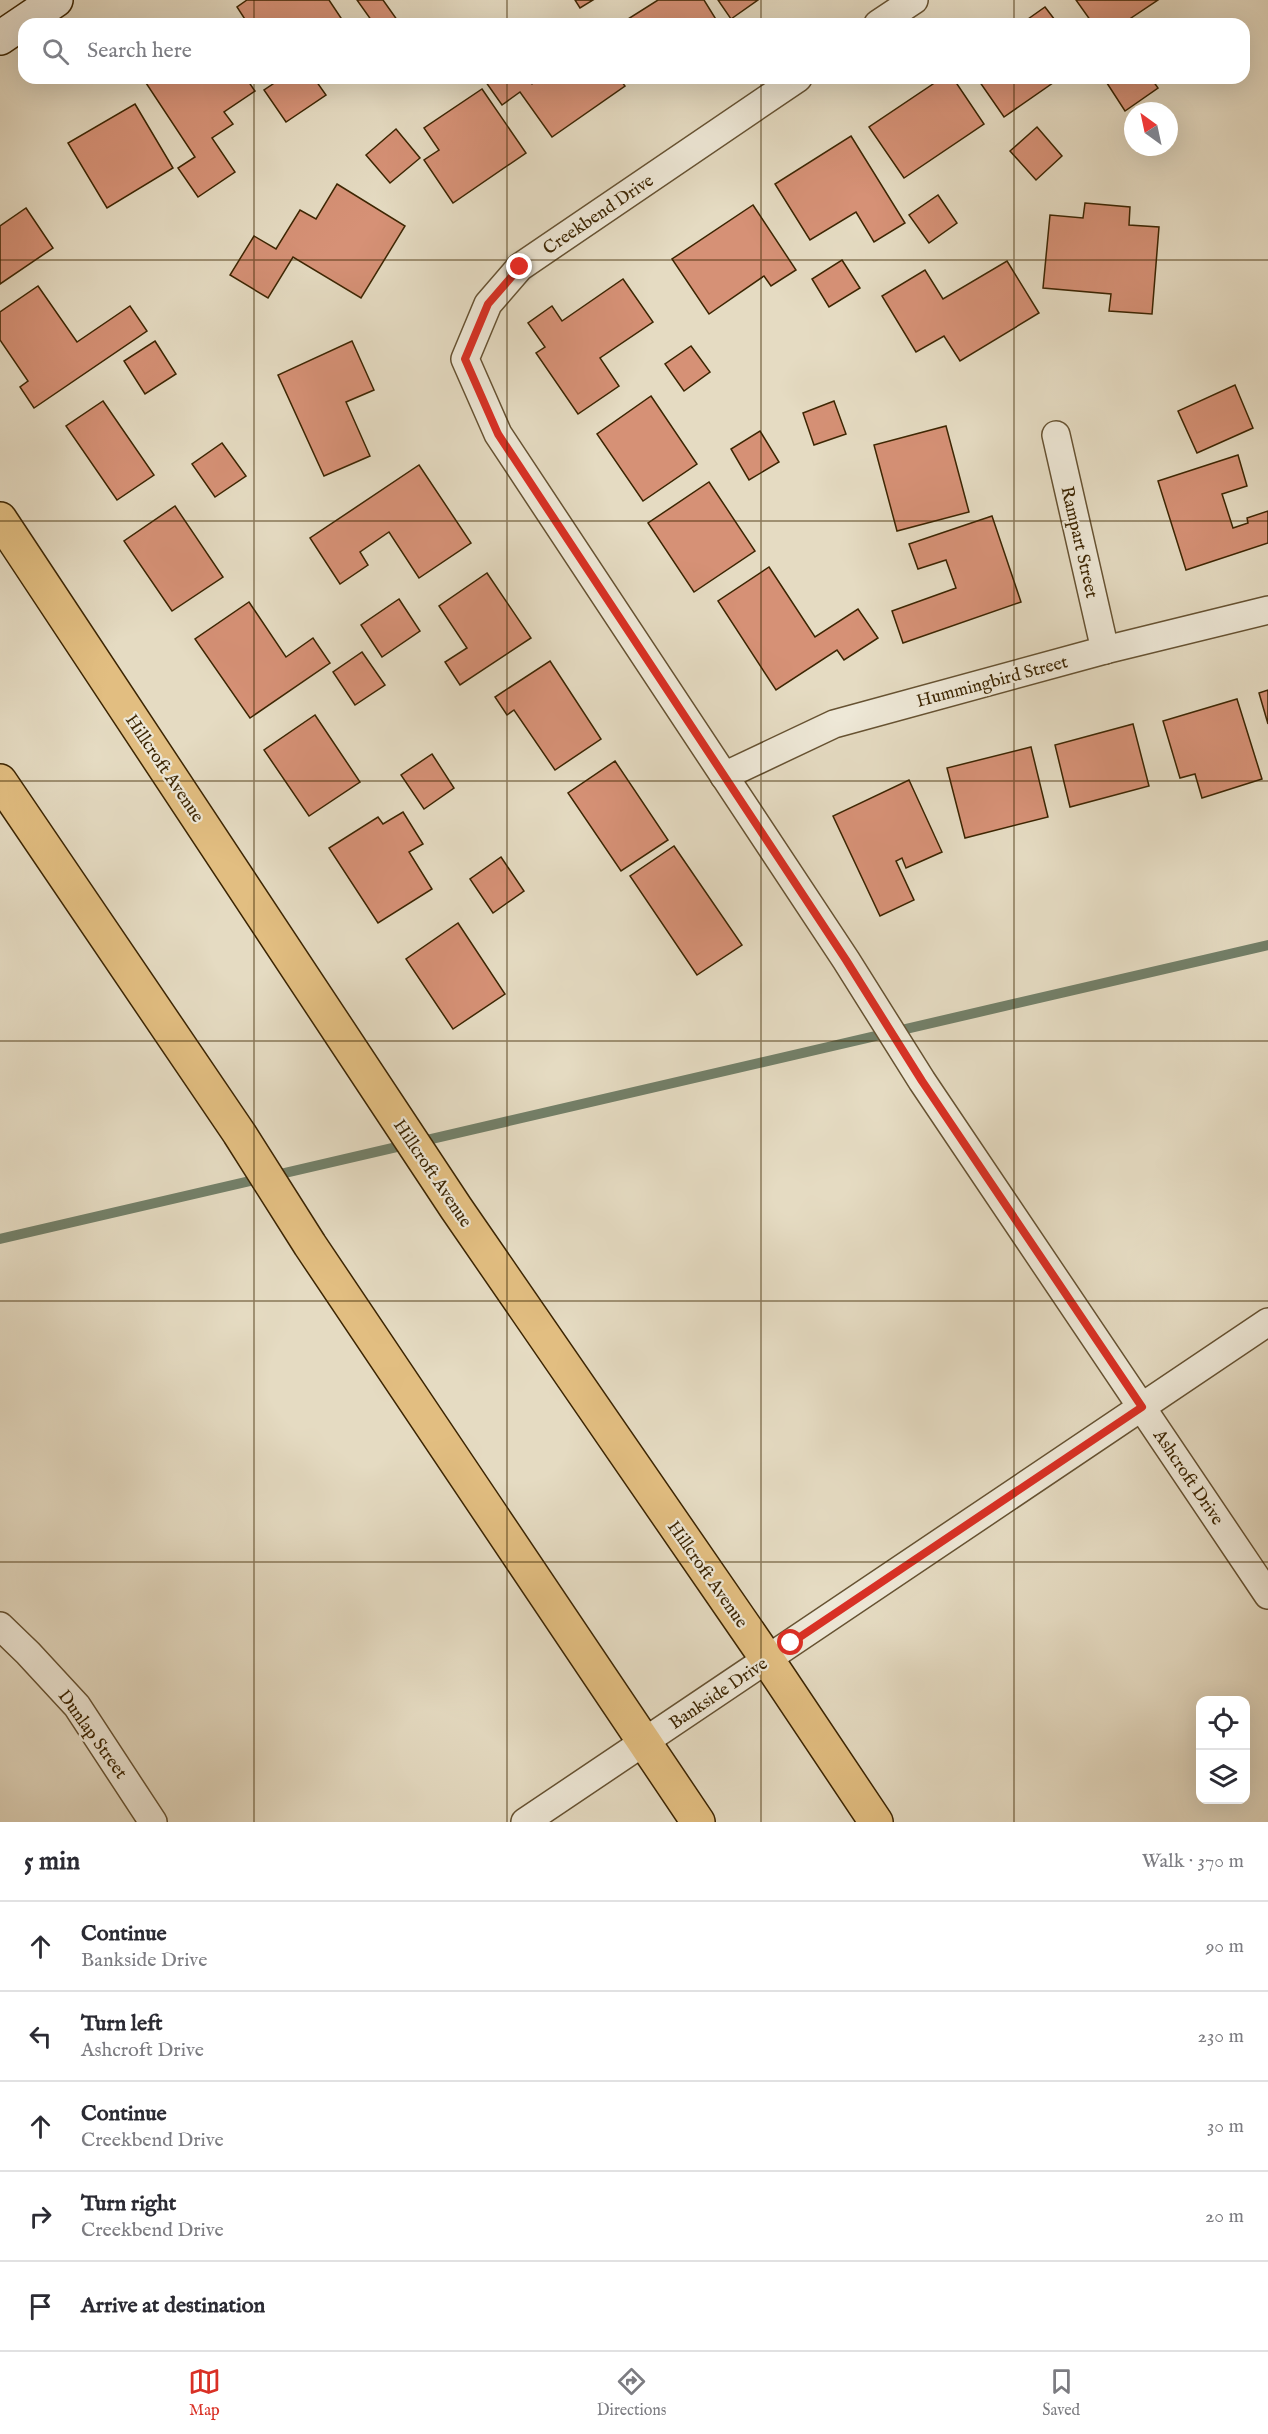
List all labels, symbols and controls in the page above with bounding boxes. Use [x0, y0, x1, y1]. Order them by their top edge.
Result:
search box [18, 18, 1250, 84]
icon: search [39, 35, 72, 68]
text: Search here [87, 37, 192, 65]
north arrow [1124, 102, 1178, 156]
street label: Creekbend Drive [539, 170, 659, 261]
route end [506, 253, 532, 279]
street label: Rampart Street [1054, 484, 1103, 601]
street label: Hummingbird Street [914, 651, 1071, 714]
street label: Hillcroft Avenue [119, 710, 208, 827]
street label: Hillcroft Avenue [387, 1115, 476, 1232]
street label: Ashcroft Drive [1147, 1425, 1228, 1530]
street label: Hillcroft Avenue [661, 1517, 752, 1633]
route start [777, 1629, 803, 1655]
street label: Bankside Drive [665, 1653, 772, 1736]
street label: Dunlap Street [52, 1686, 132, 1784]
map controls [1196, 1696, 1250, 1804]
button: locate [1196, 1696, 1250, 1750]
button: layers [1196, 1750, 1250, 1804]
text: 5 min [24, 1845, 80, 1878]
text: Walk · 370 m [1142, 1849, 1244, 1874]
text: Continue [81, 1920, 167, 1948]
icon: ahead [24, 1930, 57, 1963]
text: 90 m [1206, 1934, 1244, 1959]
text: Bankside Drive [81, 1948, 207, 1973]
text: Turn left [81, 2010, 163, 2038]
icon: left [24, 2020, 57, 2053]
text: 230 m [1198, 2024, 1244, 2049]
text: Ashcroft Drive [81, 2038, 204, 2063]
text: Continue [81, 2100, 167, 2128]
icon: ahead [24, 2110, 57, 2143]
text: 30 m [1207, 2114, 1244, 2139]
text: Creekbend Drive [81, 2128, 224, 2153]
text: Turn right [81, 2190, 176, 2218]
icon: right [24, 2200, 57, 2233]
text: 20 m [1205, 2204, 1244, 2229]
text: Creekbend Drive [81, 2218, 224, 2243]
icon: arrive [24, 2290, 57, 2323]
text: Arrive at destination [81, 2292, 265, 2320]
tab: Map [188, 2365, 221, 2421]
tab: Directions [597, 2365, 666, 2421]
tab: Saved [1042, 2365, 1080, 2421]

